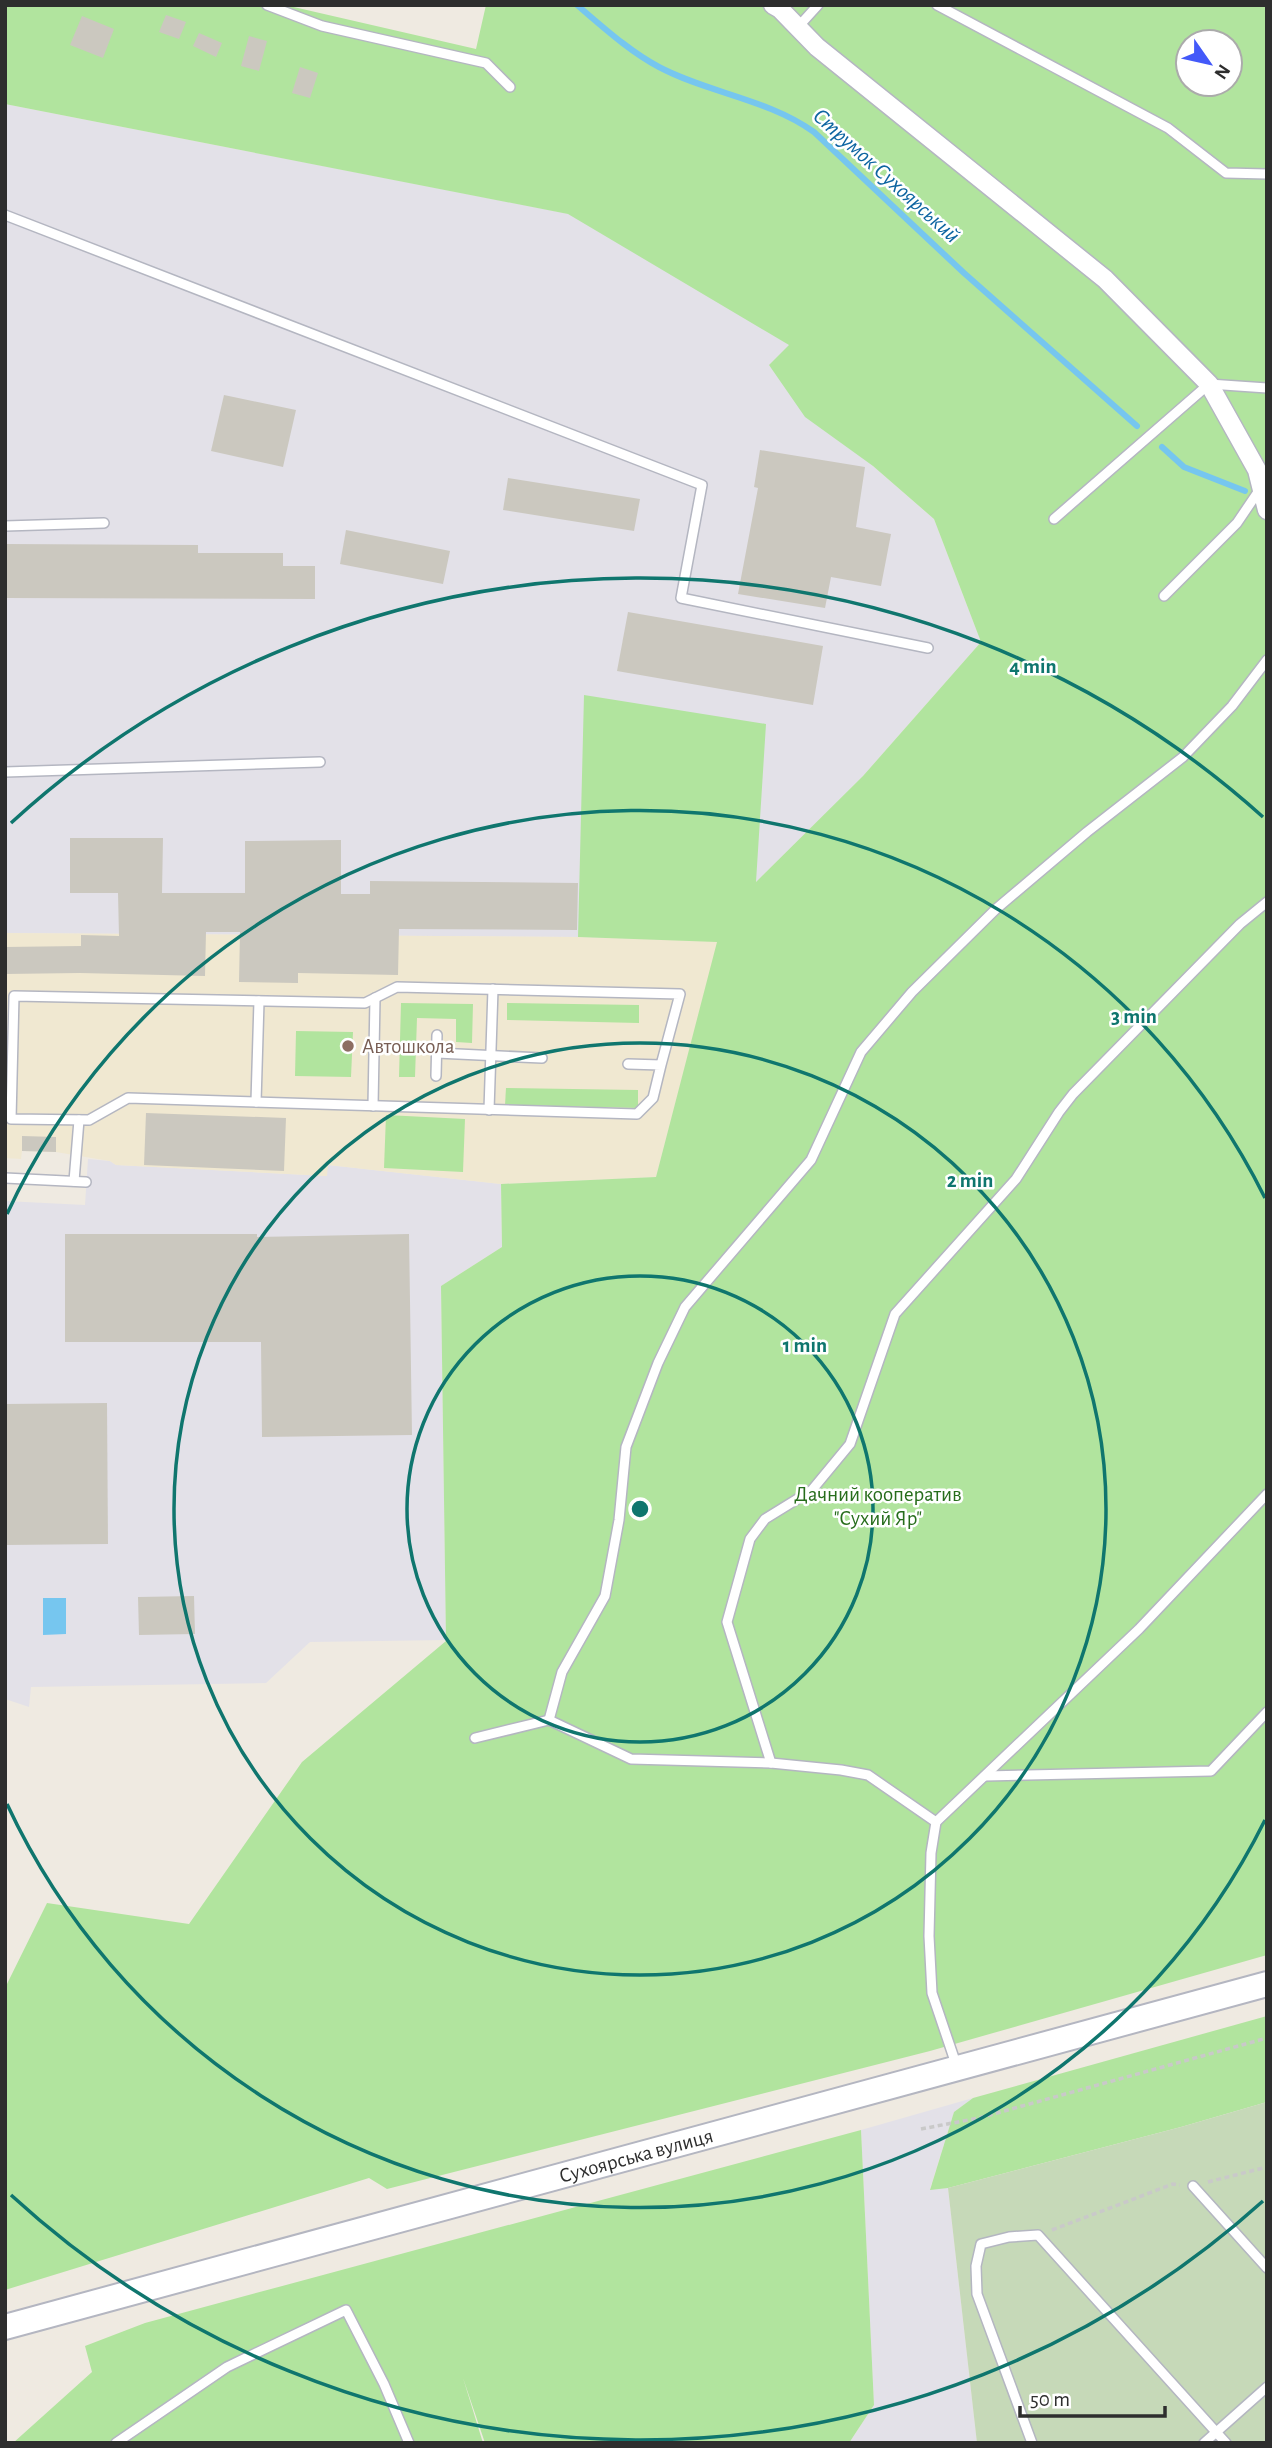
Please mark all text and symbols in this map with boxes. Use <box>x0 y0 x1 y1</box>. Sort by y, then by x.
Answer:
north arrow <box>1174 28 1244 98</box>
text: N <box>1210 61 1233 82</box>
water label: Струмок Сухоярський <box>808 104 964 248</box>
text: 4 min <box>1009 656 1057 677</box>
text: 3 min <box>1111 1006 1157 1027</box>
place label: Автошкола <box>362 1036 455 1057</box>
marker: Автошкола <box>340 1038 356 1054</box>
text: 2 min <box>947 1170 993 1191</box>
text: 1 min <box>783 1335 827 1356</box>
park label: Дачний кооператив "Сухий Яр" <box>794 1484 962 1529</box>
centre of rings <box>628 1497 652 1521</box>
street label: Сухоярська вулиця <box>557 2125 715 2186</box>
scale bar <box>1020 2374 1165 2418</box>
text: 50 m <box>1030 2389 1070 2410</box>

